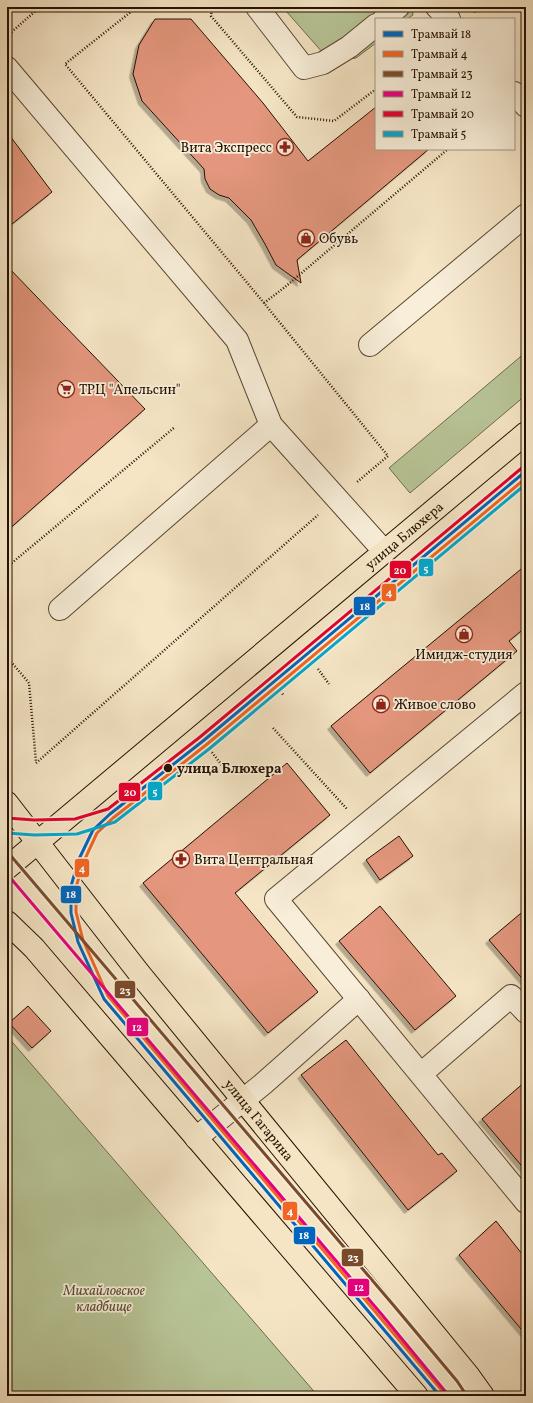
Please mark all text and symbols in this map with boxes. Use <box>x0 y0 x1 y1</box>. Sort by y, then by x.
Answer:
legend <box>375 18 515 150</box>
text: Трамвай 18 <box>411 27 471 43</box>
text: Трамвай 4 <box>411 47 468 63</box>
text: Трамвай 23 <box>411 67 473 83</box>
text: Трамвай 12 <box>411 87 471 103</box>
text: Трамвай 20 <box>411 107 474 123</box>
text: Трамвай 5 <box>411 127 466 143</box>
pharmacy icon: Вита Экспресс <box>275 137 295 157</box>
place label: Вита Экспресс <box>181 139 272 158</box>
shop icon: Обувь <box>296 228 316 248</box>
place label: Обувь <box>319 230 358 249</box>
supermarket icon: ТРЦ "Апельсин" <box>56 379 76 399</box>
place label: ТРЦ "Апельсин" <box>79 381 181 400</box>
street label: улица Блюхера <box>362 498 448 575</box>
line badge: 5 <box>418 558 434 577</box>
line badge: 20 <box>389 560 412 579</box>
text: 5 <box>423 562 429 577</box>
text: 20 <box>394 564 406 579</box>
line badge: 4 <box>381 583 397 602</box>
text: 4 <box>386 586 393 601</box>
line badge: 18 <box>353 596 376 616</box>
text: 18 <box>360 600 370 615</box>
shop icon: Имидж-студия <box>454 624 474 644</box>
place label: Имидж-студия <box>415 646 513 665</box>
shop icon: Живое слово <box>371 694 391 714</box>
place label: Живое слово <box>394 696 476 715</box>
place label: улица Блюхера <box>177 760 282 779</box>
marker: улица Блюхера <box>162 762 174 774</box>
line badge: 5 <box>147 781 163 801</box>
line badge: 20 <box>118 782 141 802</box>
text: 5 <box>152 785 158 800</box>
text: 20 <box>124 786 136 801</box>
pharmacy icon: Вита Центральная <box>171 849 191 869</box>
place label: Вита Центральная <box>194 851 313 870</box>
line badge: 4 <box>74 858 90 878</box>
text: 4 <box>79 862 86 877</box>
line badge: 18 <box>60 885 82 904</box>
text: 18 <box>66 888 76 903</box>
line badge: 23 <box>114 980 136 999</box>
text: 23 <box>119 984 131 999</box>
line badge: 12 <box>126 1017 149 1037</box>
text: 12 <box>132 1021 142 1036</box>
street label: улица Гагарина <box>219 1076 297 1166</box>
line badge: 4 <box>282 1201 298 1221</box>
text: 4 <box>287 1205 294 1220</box>
line badge: 18 <box>293 1226 316 1245</box>
text: 18 <box>299 1229 309 1244</box>
line badge: 23 <box>341 1248 364 1267</box>
text: 23 <box>347 1251 359 1266</box>
line badge: 12 <box>347 1278 370 1297</box>
text: 12 <box>354 1281 364 1296</box>
park label: Михайловское кладбище <box>62 1282 145 1317</box>

